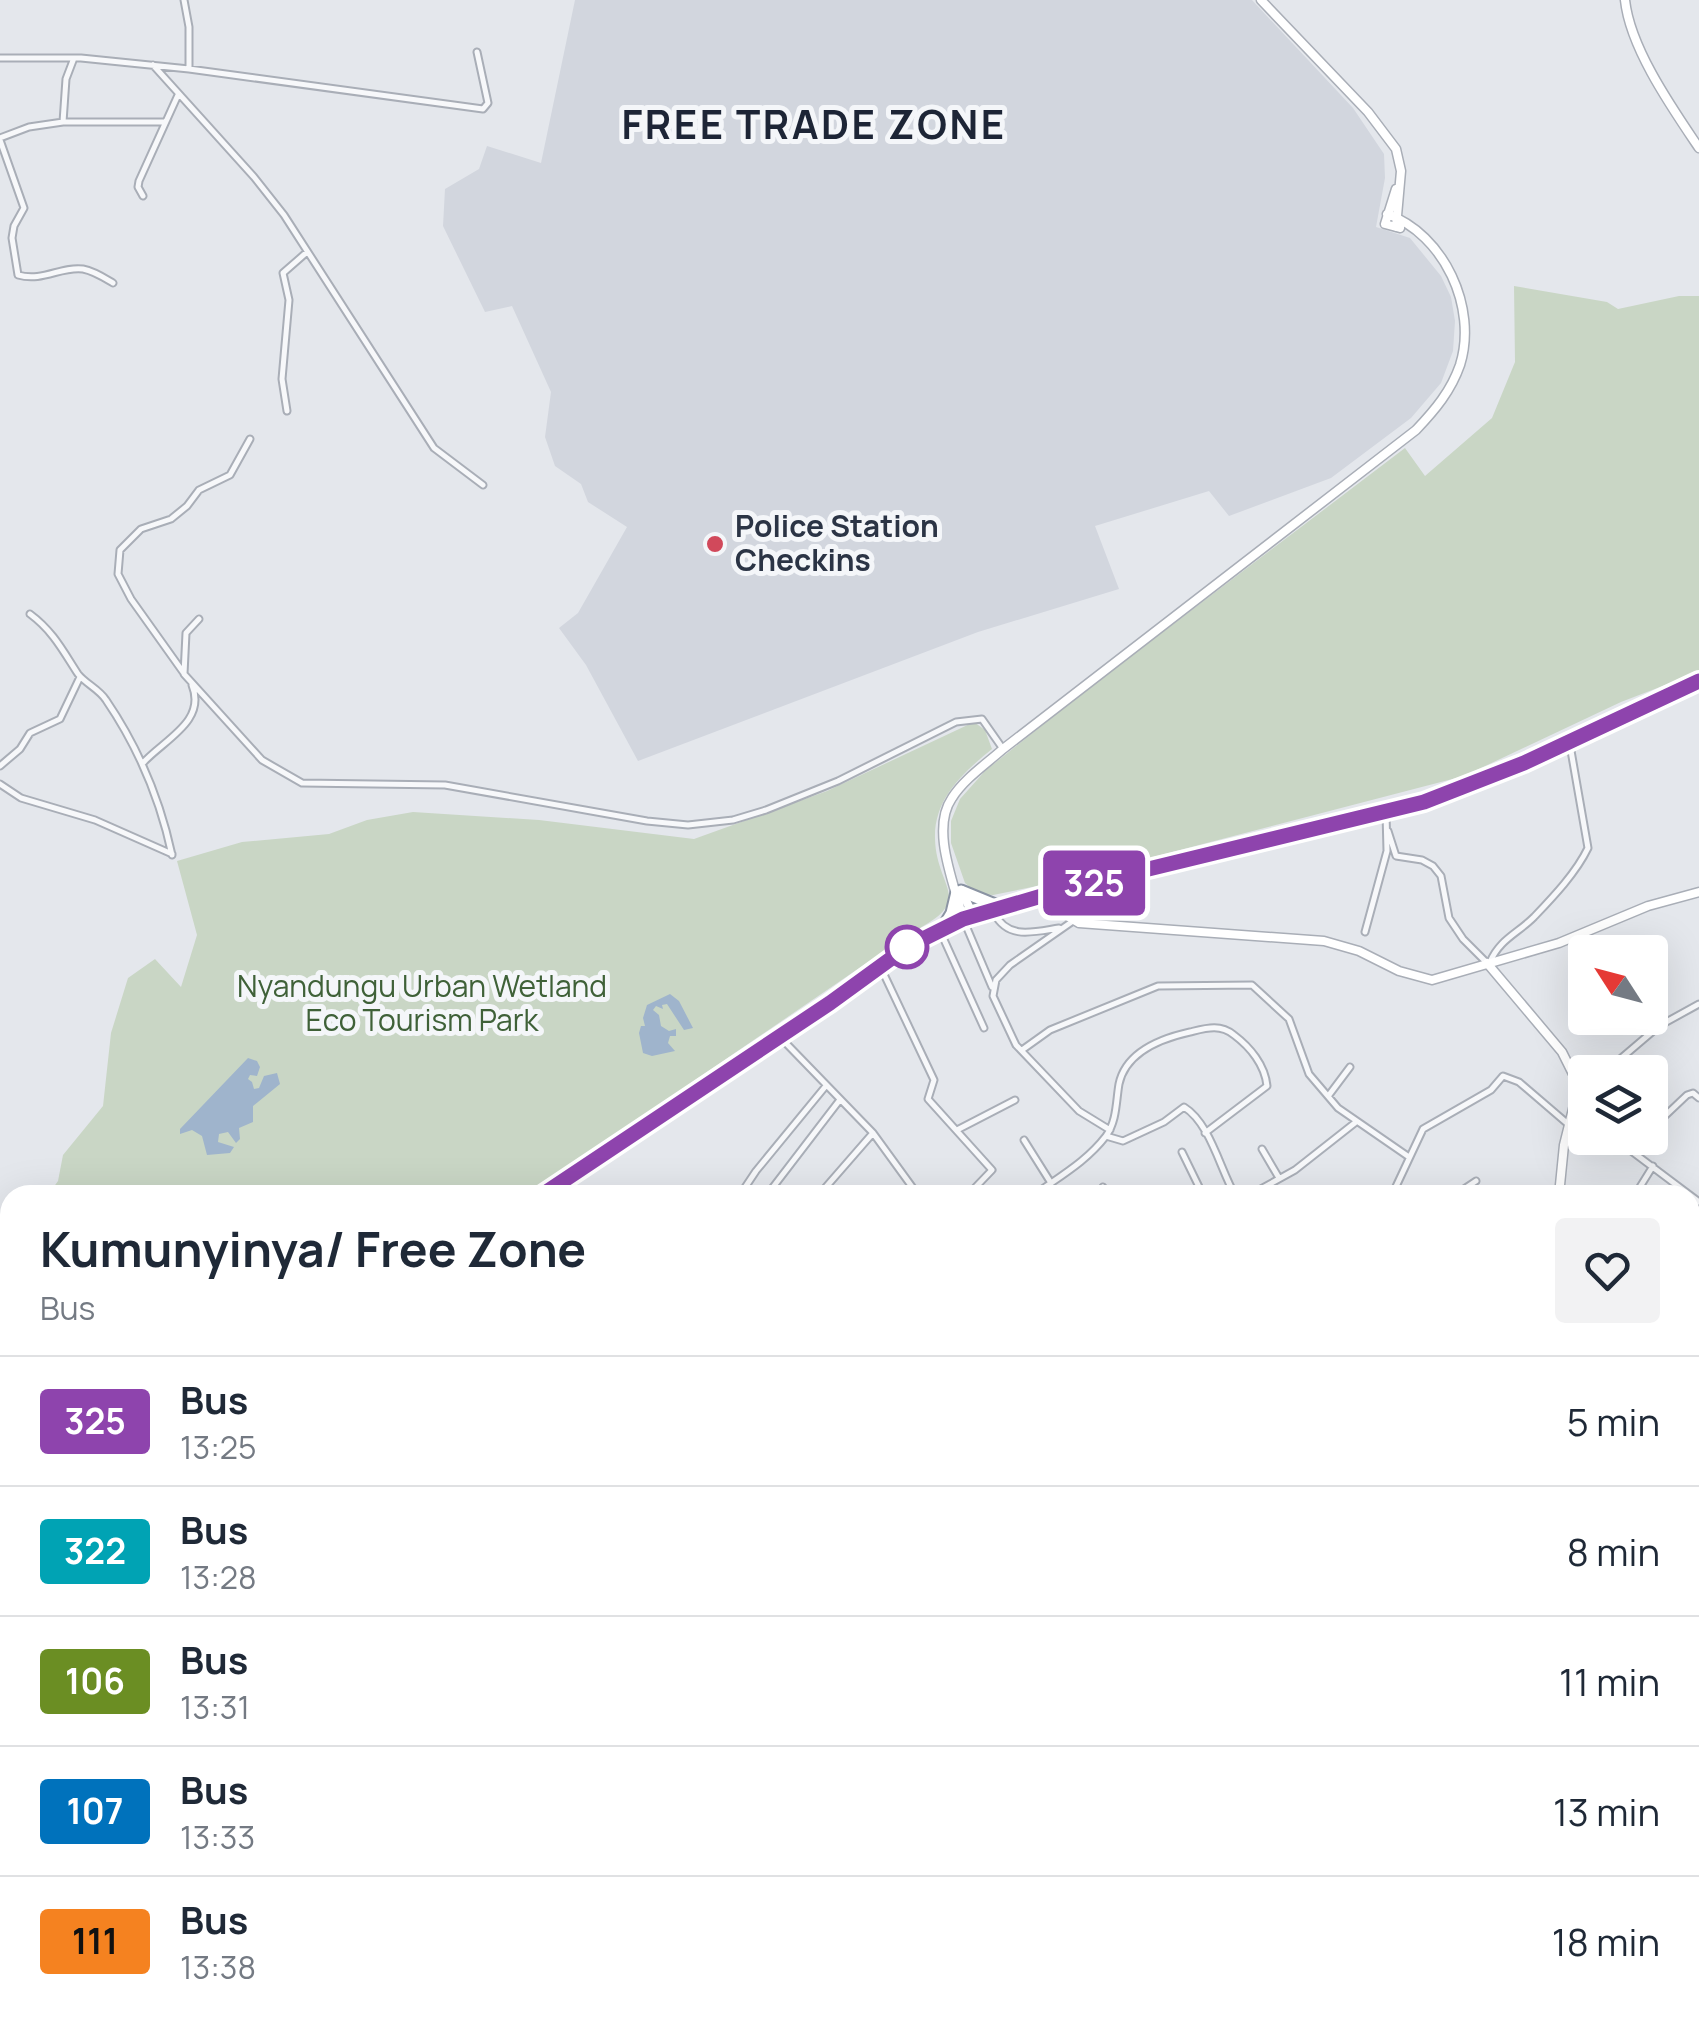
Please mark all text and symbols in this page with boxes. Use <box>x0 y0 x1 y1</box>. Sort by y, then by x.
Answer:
district label: FREE TRADE ZONE <box>621 96 1007 151</box>
place label: Police Station Checkins <box>735 505 939 580</box>
marker: Police Station Checkins <box>704 533 726 555</box>
line badge: 325 <box>1036 850 1152 916</box>
text: 325 <box>1063 859 1125 907</box>
unlabelled marker <box>886 926 928 968</box>
north arrow <box>1568 935 1668 1035</box>
map controls <box>1568 935 1668 1155</box>
park label: Nyandungu Urban Wetland Eco Tourism Park <box>237 965 607 1040</box>
button: layers <box>1568 1055 1668 1155</box>
text: Kumunyinya/ Free Zone <box>40 1216 586 1281</box>
button: heart <box>1555 1218 1660 1323</box>
text: Bus <box>40 1286 95 1330</box>
text: Bus <box>180 1373 248 1425</box>
text: 5 min <box>1567 1395 1660 1447</box>
text: 325 <box>64 1397 126 1445</box>
text: 13:25 <box>180 1425 256 1469</box>
text: Bus <box>180 1503 248 1555</box>
text: 8 min <box>1567 1525 1660 1577</box>
text: 322 <box>64 1527 126 1575</box>
text: 13:28 <box>180 1555 257 1599</box>
text: Bus <box>180 1633 248 1685</box>
text: 11 min <box>1559 1655 1660 1707</box>
text: 106 <box>65 1657 125 1705</box>
text: 13:31 <box>180 1685 250 1729</box>
text: Bus <box>180 1763 248 1815</box>
text: 13 min <box>1553 1785 1660 1837</box>
text: 107 <box>66 1787 124 1835</box>
text: 13:33 <box>180 1815 255 1859</box>
text: Bus <box>180 1893 248 1945</box>
text: 18 min <box>1552 1915 1660 1967</box>
text: 111 <box>72 1917 118 1965</box>
text: 13:38 <box>180 1945 256 1989</box>

